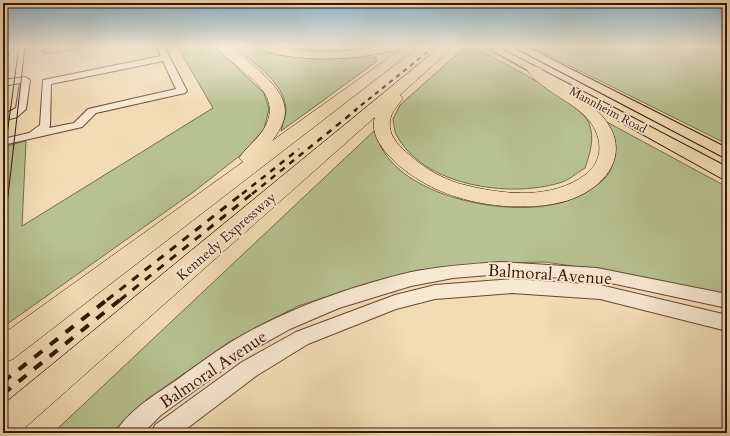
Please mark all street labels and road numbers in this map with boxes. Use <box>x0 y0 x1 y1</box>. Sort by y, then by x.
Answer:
street label: Mannheim Road <box>567 83 650 137</box>
street label: Kennedy Expressway <box>172 187 281 285</box>
street label: Balmoral Avenue <box>487 259 613 290</box>
street label: Balmoral Avenue <box>155 325 271 414</box>

